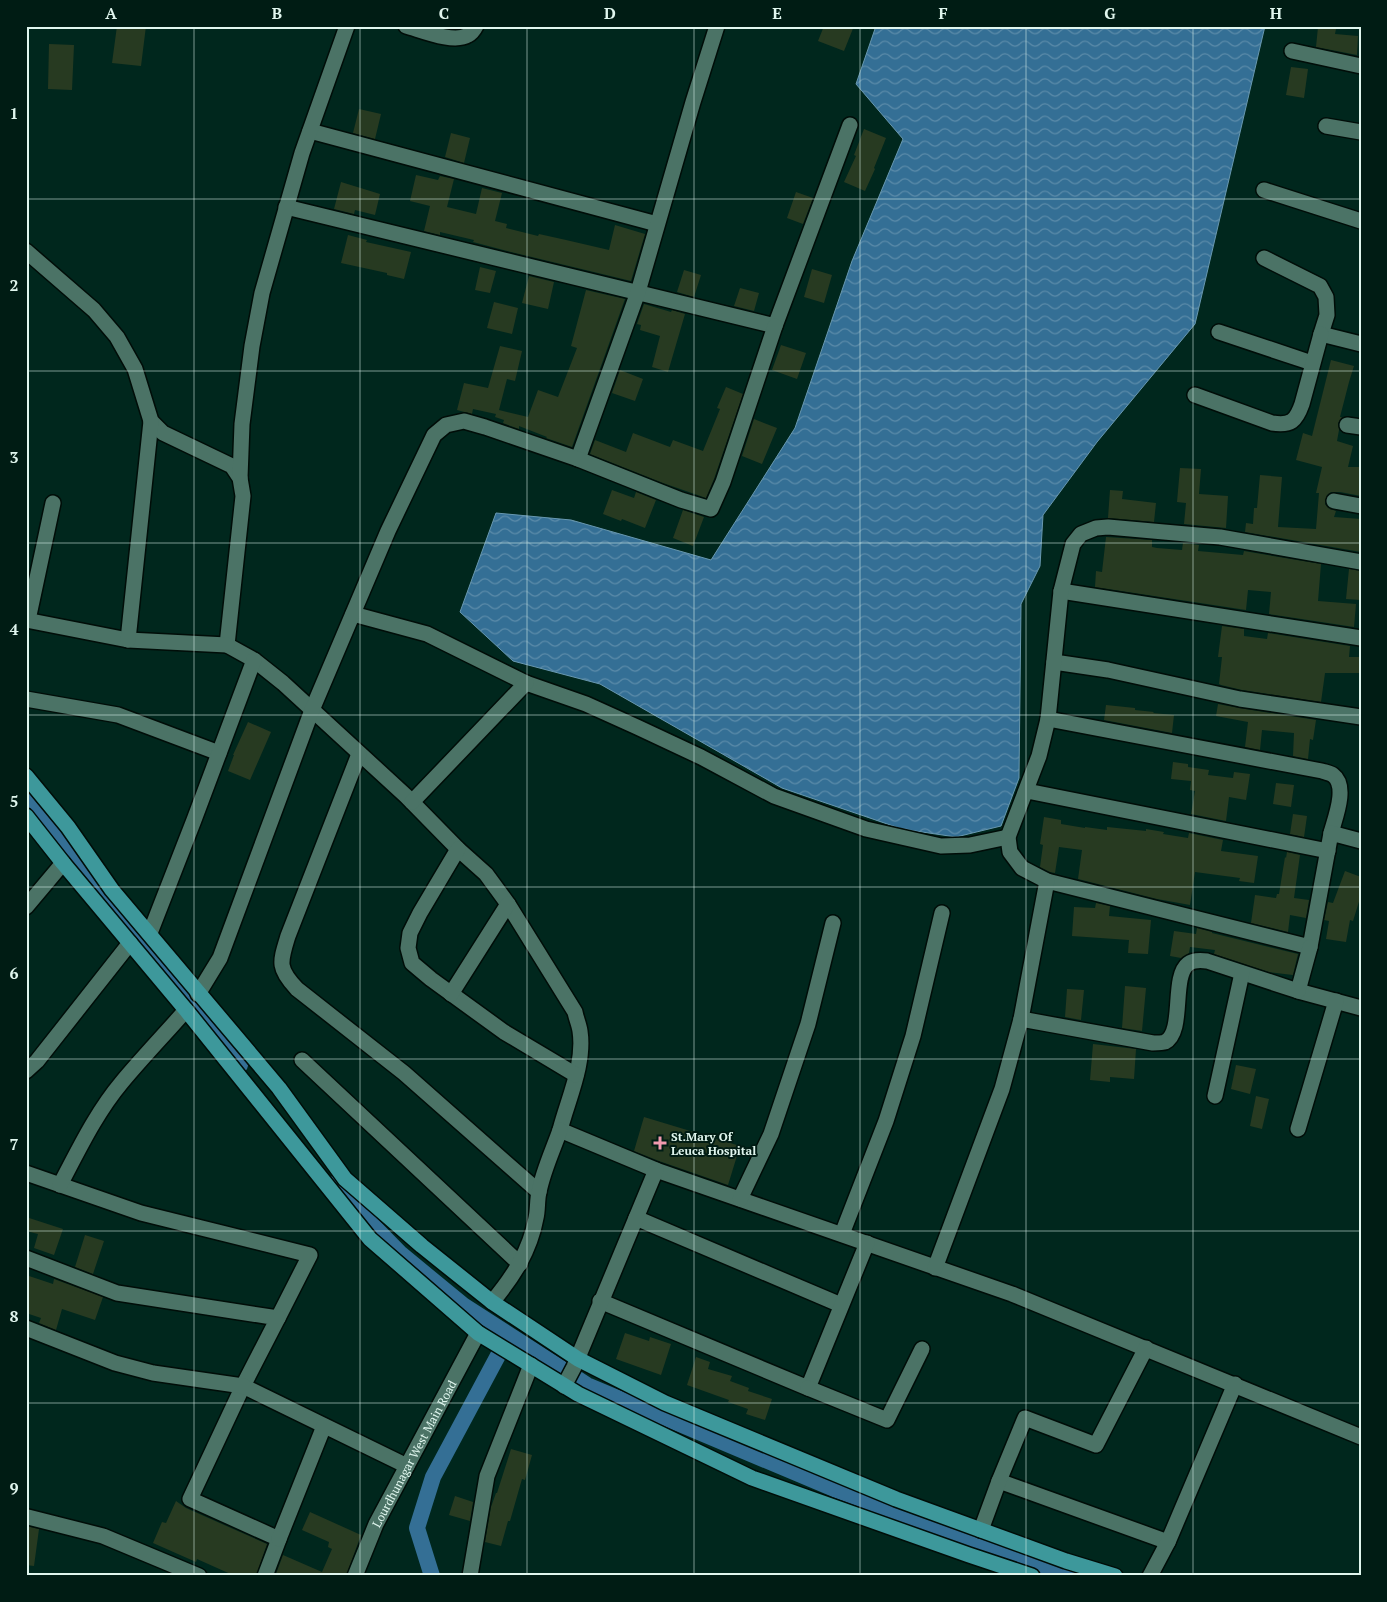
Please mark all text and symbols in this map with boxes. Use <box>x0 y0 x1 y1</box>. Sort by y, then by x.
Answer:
text: A <box>105 2 117 24</box>
text: B <box>272 2 282 24</box>
text: C <box>439 2 449 24</box>
text: D <box>604 2 616 24</box>
text: E <box>772 2 782 24</box>
text: F <box>938 2 948 24</box>
text: G <box>1104 2 1116 24</box>
text: H <box>1270 2 1282 24</box>
text: 1 <box>9 102 19 124</box>
text: 2 <box>9 274 19 296</box>
text: 3 <box>9 446 19 468</box>
text: 4 <box>9 618 19 640</box>
text: 5 <box>9 790 19 812</box>
text: 6 <box>9 962 19 984</box>
place label: St.Mary Of Leuca Hospital <box>671 1129 756 1158</box>
text: 7 <box>9 1133 19 1155</box>
marker: St.Mary Of Leuca Hospital <box>653 1136 667 1150</box>
text: 8 <box>9 1305 19 1327</box>
street label: Lourdhunagar West Main Road <box>368 1377 459 1530</box>
text: 9 <box>9 1477 19 1499</box>

